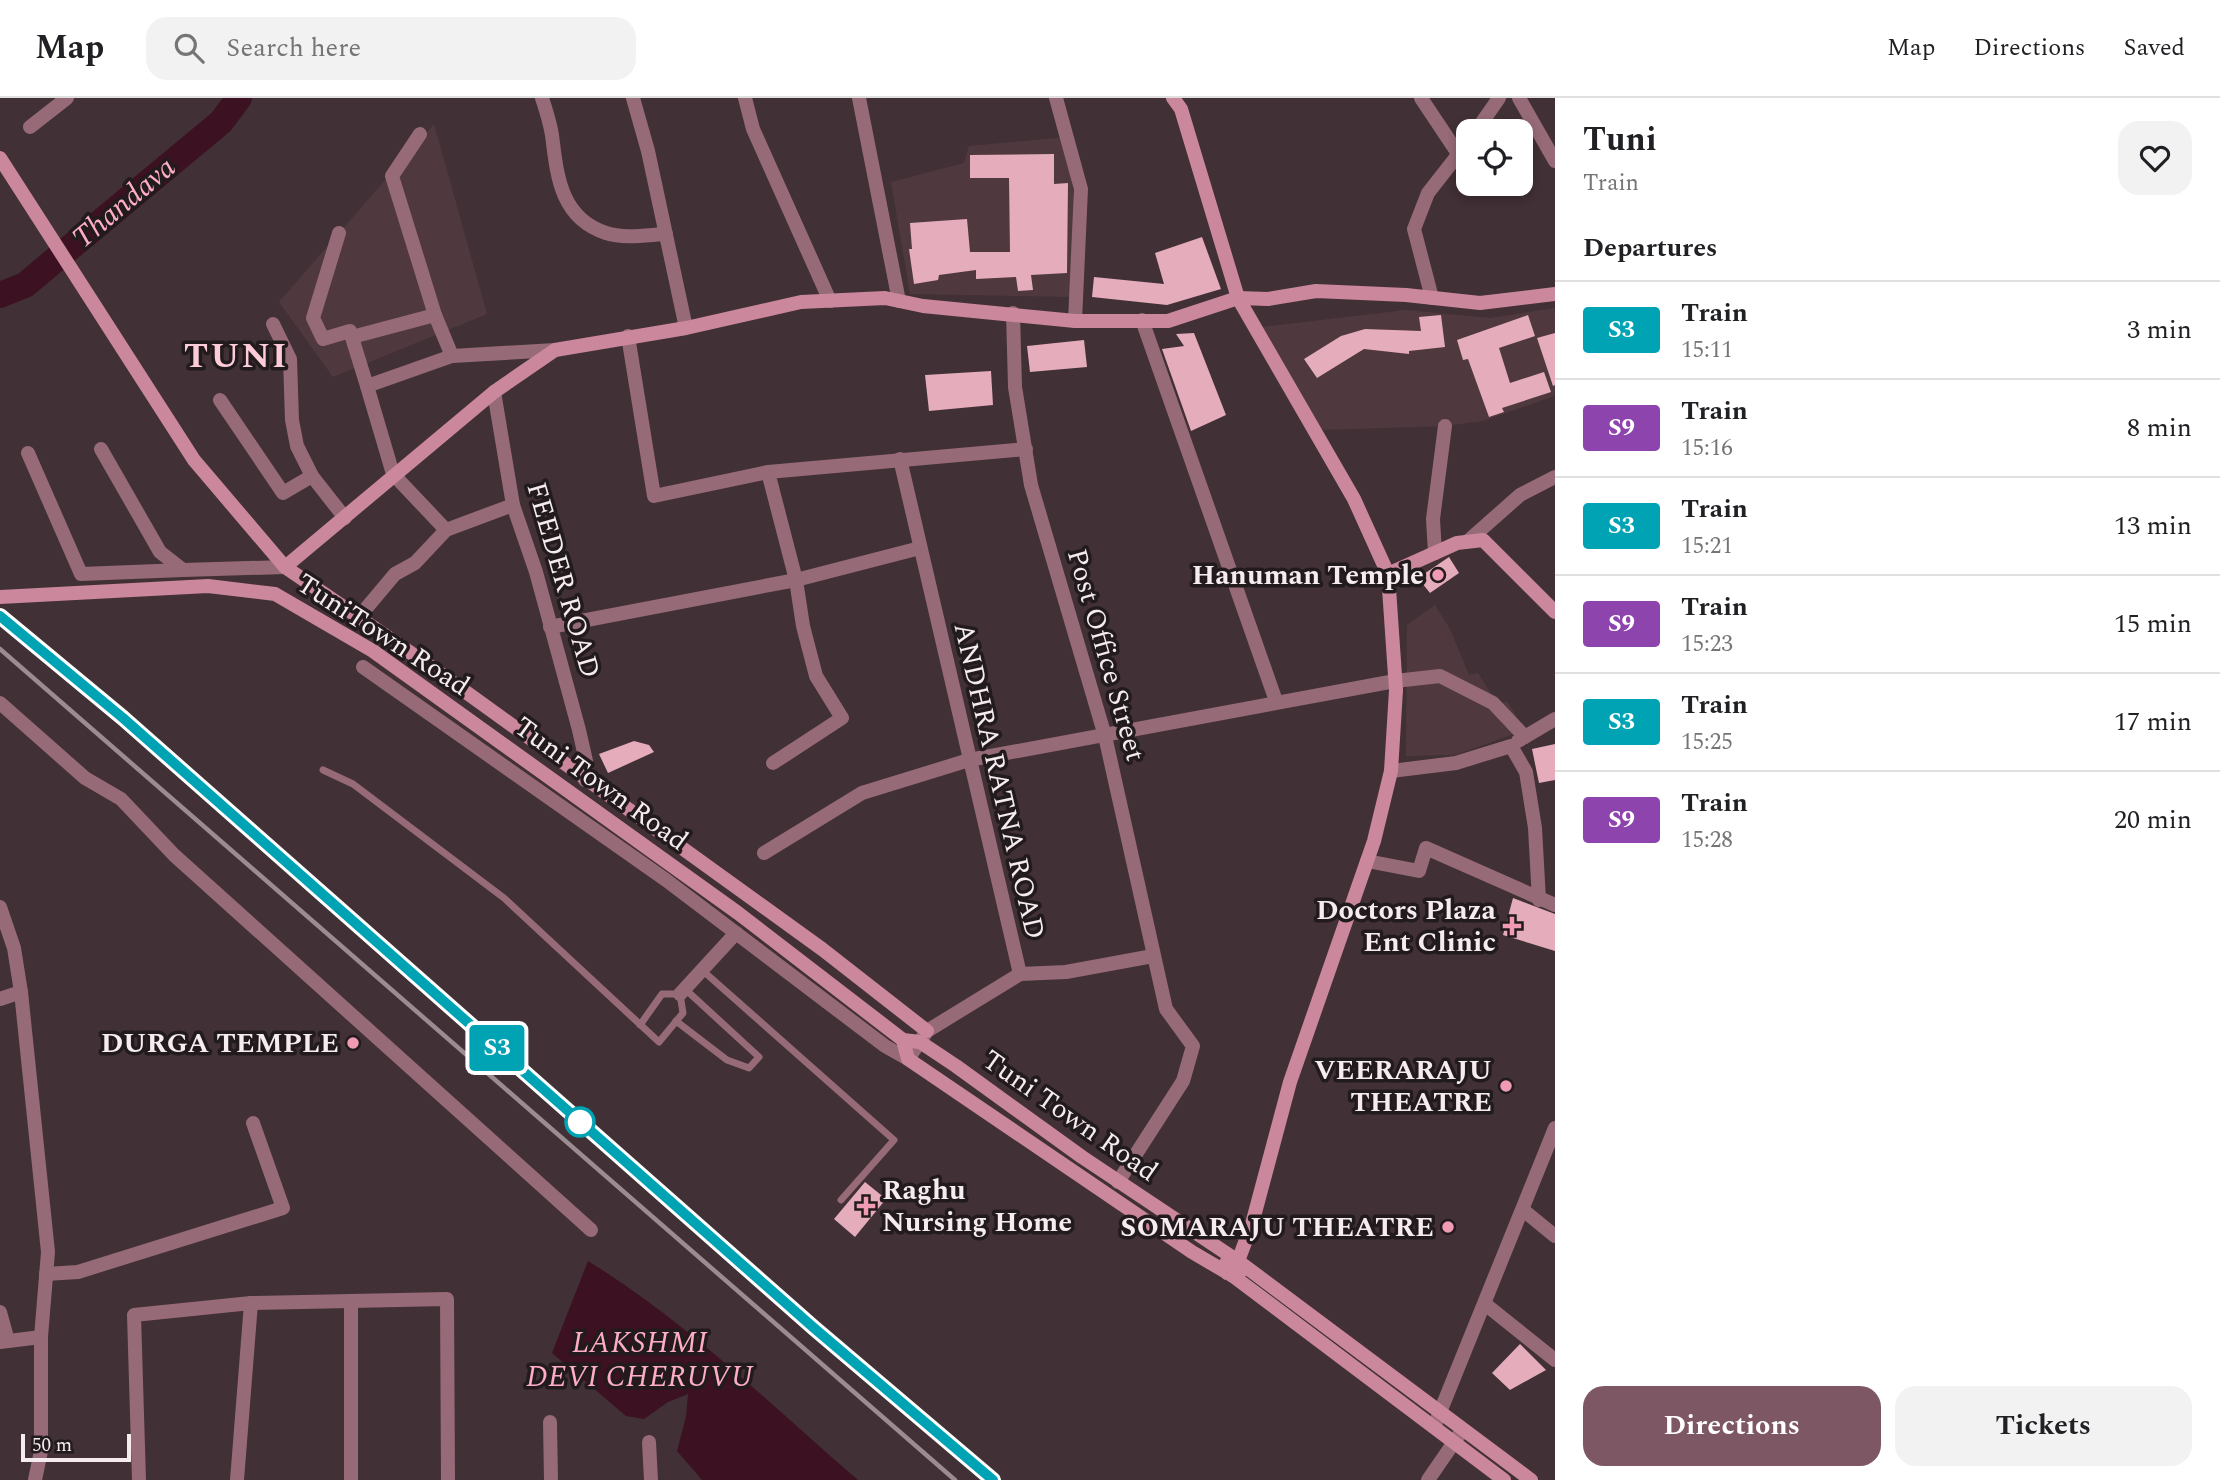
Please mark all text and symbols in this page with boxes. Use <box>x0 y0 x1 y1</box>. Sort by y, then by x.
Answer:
search box <box>146 17 636 80</box>
text: Map <box>35 23 104 73</box>
text: Search here <box>226 28 361 68</box>
icon: search <box>170 29 208 67</box>
text: Map <box>1887 30 1935 66</box>
text: Directions <box>1973 30 2085 66</box>
text: Saved <box>2123 30 2185 66</box>
text: Tuni <box>1583 115 1657 165</box>
map controls <box>1456 119 1533 196</box>
button: locate <box>1456 119 1533 196</box>
button: heart <box>2118 121 2192 195</box>
water label: Thandava <box>62 146 186 260</box>
text: Train <box>1583 166 1639 201</box>
text: Departures <box>1583 228 1717 268</box>
text: Train <box>1681 293 1748 333</box>
text: 3 min <box>2127 310 2192 350</box>
text: S3 <box>1608 312 1635 348</box>
district label: TUNI <box>184 330 288 383</box>
text: 15:11 <box>1681 333 1733 368</box>
text: Train <box>1681 391 1748 431</box>
text: 8 min <box>2127 408 2192 448</box>
text: S9 <box>1608 410 1635 446</box>
text: 15:16 <box>1681 431 1733 466</box>
street label: FEEDER ROAD <box>514 477 612 683</box>
text: Train <box>1681 489 1748 529</box>
text: 13 min <box>2114 506 2192 546</box>
text: S3 <box>1608 508 1635 544</box>
text: 15:21 <box>1681 529 1733 564</box>
street label: Post Office Street <box>1055 544 1157 766</box>
place label: Hanuman Temple <box>1192 554 1424 597</box>
street label: TuniTown Road <box>288 563 478 707</box>
marker: Hanuman Temple <box>1430 567 1446 583</box>
text: Train <box>1681 587 1748 627</box>
text: 15 min <box>2114 604 2192 644</box>
text: S9 <box>1608 606 1635 642</box>
street label: ANDHRA RATNA ROAD <box>942 618 1056 944</box>
text: 15:23 <box>1681 627 1733 662</box>
text: Train <box>1681 685 1748 725</box>
text: 17 min <box>2114 702 2192 742</box>
text: S3 <box>1608 704 1635 740</box>
street label: Tuni Town Road <box>505 706 697 862</box>
text: 15:25 <box>1681 725 1733 760</box>
text: Train <box>1681 783 1748 823</box>
text: 20 min <box>2114 800 2192 840</box>
text: S9 <box>1608 802 1635 838</box>
text: 15:28 <box>1681 823 1733 858</box>
place label: Doctors Plaza Ent Clinic <box>1316 889 1497 964</box>
marker: Doctors Plaza Ent Clinic <box>1502 916 1522 936</box>
place label: DURGA TEMPLE <box>101 1022 339 1065</box>
line badge: S3 <box>466 1025 528 1071</box>
text: S3 <box>483 1030 511 1066</box>
marker: DURGA TEMPLE <box>345 1035 361 1051</box>
street label: Tuni Town Road <box>973 1039 1167 1193</box>
place label: VEERARAJU THEATRE <box>1314 1049 1492 1124</box>
marker: VEERARAJU THEATRE <box>1498 1078 1514 1094</box>
unlabelled marker <box>565 1107 595 1137</box>
place label: Raghu Nursing Home <box>882 1169 1072 1244</box>
marker: Raghu Nursing Home <box>856 1196 876 1216</box>
place label: SOMARAJU THEATRE <box>1120 1206 1434 1249</box>
marker: SOMARAJU THEATRE <box>1440 1219 1456 1235</box>
water label: LAKSHMI DEVI CHERUVU <box>526 1320 755 1400</box>
button: Directions <box>1583 1386 1881 1466</box>
button: Tickets <box>1895 1386 2192 1466</box>
scale bar <box>21 1431 131 1463</box>
text: 50 m <box>32 1431 72 1460</box>

